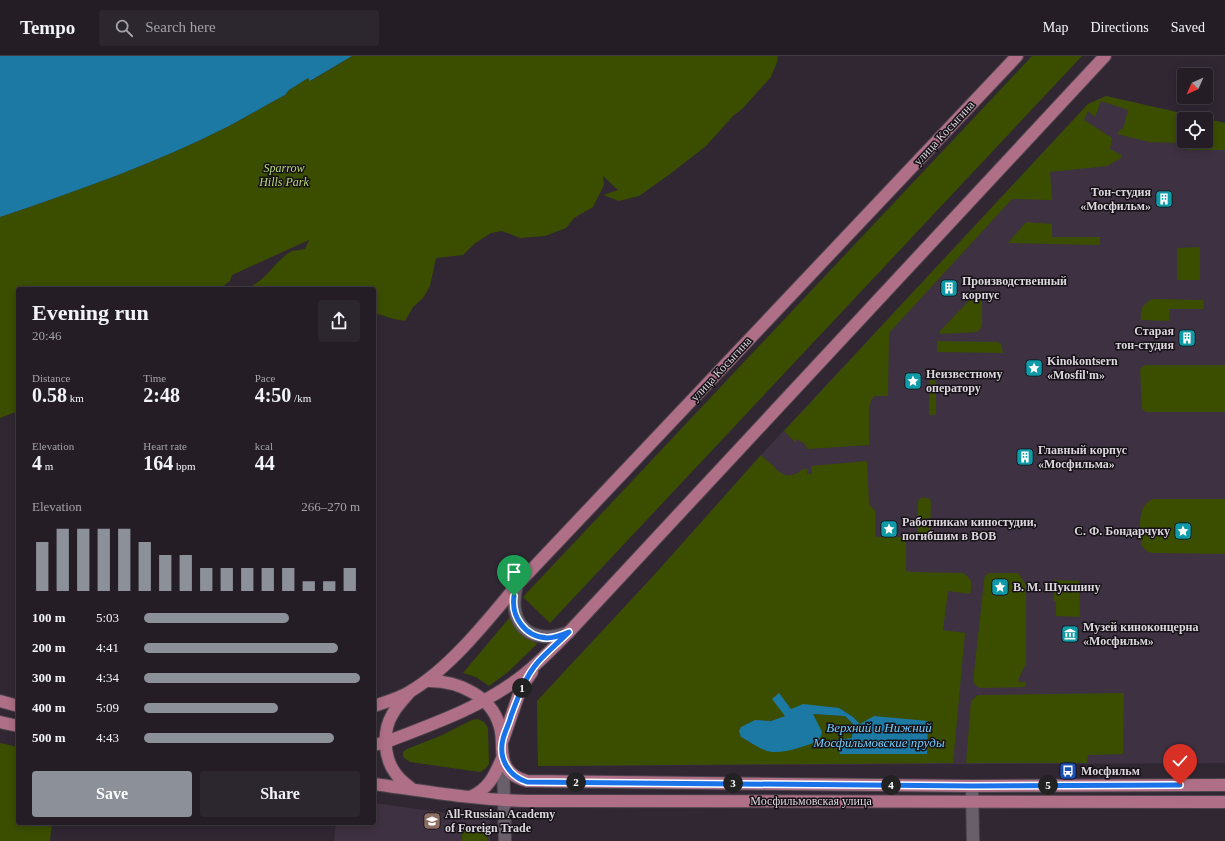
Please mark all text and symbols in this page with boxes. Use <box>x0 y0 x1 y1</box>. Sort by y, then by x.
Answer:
search box <box>99 10 379 46</box>
text: Tempo <box>20 17 75 38</box>
icon: search <box>113 17 135 39</box>
text: Search here <box>145 19 216 35</box>
text: Map <box>1043 20 1068 35</box>
text: Directions <box>1090 20 1149 35</box>
text: Saved <box>1171 20 1205 35</box>
north arrow <box>1177 68 1213 104</box>
map controls <box>1177 68 1213 148</box>
street label: улица Косыгина <box>911 97 978 168</box>
button: locate <box>1177 112 1213 148</box>
park label: Sparrow Hills Park <box>258 161 310 189</box>
place label: Тон-студия «Мосфильм» <box>1080 185 1151 213</box>
building icon: Тон-студия «Мосфильм» <box>1154 189 1174 209</box>
place label: Производственный корпус <box>962 274 1067 302</box>
building icon: Производственный корпус <box>939 278 959 298</box>
text: Evening run <box>32 300 149 325</box>
button: share <box>318 300 360 342</box>
place label: Старая тон-студия <box>1116 324 1175 352</box>
text: 20:46 <box>32 328 62 343</box>
building icon: Старая тон-студия <box>1177 328 1197 348</box>
street label: улица Косыгина <box>688 333 755 404</box>
place label: Kinokontsern «Mosfil'm» <box>1047 354 1118 382</box>
place icon: Kinokontsern «Mosfil'm» <box>1024 358 1044 378</box>
place label: Неизвестному оператору <box>926 367 1002 395</box>
place icon: Неизвестному оператору <box>903 371 923 391</box>
text: Distance <box>32 372 70 384</box>
text: Time <box>143 372 166 384</box>
text: Pace <box>255 372 275 384</box>
text: 0.58 <box>32 384 67 406</box>
text: 2:48 <box>143 384 180 406</box>
text: 4:50 <box>255 384 291 406</box>
text: km <box>67 392 84 404</box>
text: /km <box>291 392 311 404</box>
text: Elevation <box>32 440 74 452</box>
text: Heart rate <box>143 440 187 452</box>
text: kcal <box>255 440 273 452</box>
place label: Главный корпус «Мосфильма» <box>1038 443 1128 471</box>
building icon: Главный корпус «Мосфильма» <box>1015 447 1035 467</box>
text: 4 <box>32 452 42 474</box>
text: 164 <box>143 452 173 474</box>
text: 44 <box>255 452 275 474</box>
text: m <box>42 460 53 472</box>
text: bpm <box>173 460 196 472</box>
text: Elevation <box>32 499 82 514</box>
text: 266–270 m <box>301 499 360 514</box>
place label: Работникам киностудии, погибшим в ВОВ <box>902 515 1037 543</box>
place icon: Работникам киностудии, погибшим в ВОВ <box>879 519 899 539</box>
place icon: С. Ф. Бондарчуку <box>1173 521 1193 541</box>
place label: С. Ф. Бондарчуку <box>1074 524 1170 538</box>
pin <box>497 555 531 596</box>
icon: arrive <box>503 561 525 583</box>
place icon: В. М. Шукшину <box>990 577 1010 597</box>
place label: В. М. Шукшину <box>1013 580 1100 594</box>
text: 100 m <box>32 610 66 625</box>
text: 5:03 <box>96 610 119 625</box>
place label: Музей киноконцерна «Мосфильм» <box>1083 620 1198 648</box>
museum icon: Музей киноконцерна «Мосфильм» <box>1060 624 1080 644</box>
text: 200 m <box>32 640 66 655</box>
text: 4:41 <box>96 640 119 655</box>
text: 300 m <box>32 670 66 685</box>
text: 4:34 <box>96 670 119 685</box>
pin: 1 <box>512 678 532 698</box>
text: 1 <box>519 682 525 694</box>
text: 400 m <box>32 700 66 715</box>
text: 5:09 <box>96 700 119 715</box>
water label: Верхний и Нижний Мосфильмовские пруды <box>812 720 945 750</box>
text: 500 m <box>32 730 66 745</box>
text: 4:43 <box>96 730 119 745</box>
pin <box>1163 744 1197 785</box>
icon: check <box>1169 750 1191 772</box>
bus stop icon: Мосфильм <box>1058 761 1078 781</box>
place label: Мосфильм <box>1081 764 1140 778</box>
button: Save <box>32 771 192 817</box>
button: Share <box>200 771 360 817</box>
pin: 2 <box>566 772 586 792</box>
pin: 3 <box>723 773 743 793</box>
pin: 4 <box>881 775 901 795</box>
pin: 5 <box>1038 775 1058 795</box>
text: 2 <box>573 776 579 788</box>
text: 3 <box>730 777 736 789</box>
text: 4 <box>888 779 894 791</box>
text: 5 <box>1045 779 1051 791</box>
street label: Мосфильмовская улица <box>750 794 872 808</box>
place label: All-Russian Academy of Foreign Trade <box>445 807 555 835</box>
school or university icon: All-Russian Academy of Foreign Trade <box>422 811 442 831</box>

